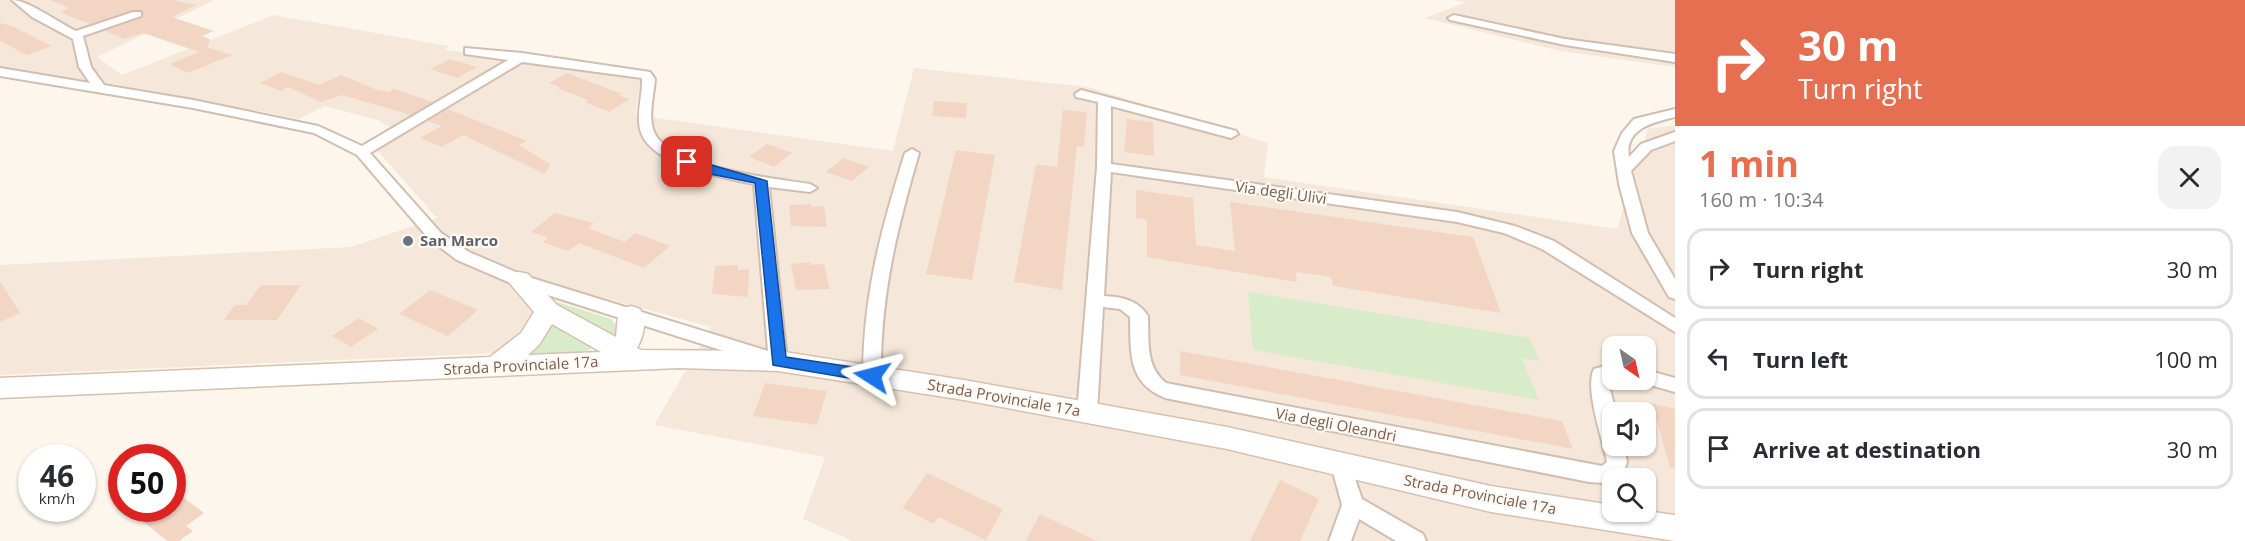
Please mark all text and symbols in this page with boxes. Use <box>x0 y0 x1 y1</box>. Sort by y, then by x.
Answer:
text: 30 m <box>1798 16 1898 73</box>
icon: right <box>1699 24 1777 102</box>
text: Turn right <box>1798 70 1923 107</box>
pin <box>661 136 712 187</box>
text: 1 min <box>1699 139 1799 188</box>
icon: arrive <box>670 145 703 178</box>
button: close <box>2158 146 2221 209</box>
street label: Via degli Ulivi <box>1234 176 1328 208</box>
text: 160 m · 10:34 <box>1699 186 1824 213</box>
place label: San Marco <box>420 230 498 250</box>
marker: San Marco <box>401 234 415 248</box>
icon: right <box>1702 252 1735 285</box>
text: Turn right <box>1753 254 1864 284</box>
text: 30 m <box>2167 254 2218 284</box>
north arrow <box>1602 336 1656 390</box>
map controls <box>1602 336 1656 522</box>
icon: left <box>1702 342 1735 375</box>
position arrow <box>840 344 904 408</box>
text: Turn left <box>1753 344 1848 374</box>
text: 100 m <box>2154 344 2218 374</box>
street label: Strada Provinciale 17a <box>443 351 599 379</box>
street label: Strada Provinciale 17a <box>926 374 1082 420</box>
street label: Via degli Oleandri <box>1274 402 1398 446</box>
button: sound <box>1602 402 1656 456</box>
icon: arrive <box>1702 432 1735 465</box>
text: Arrive at destination <box>1753 434 1981 464</box>
text: 30 m <box>2167 434 2218 464</box>
speed limit sign: 50 <box>108 444 186 522</box>
text: 46 <box>40 455 74 496</box>
button: search <box>1602 468 1656 522</box>
street label: Strada Provinciale 17a <box>1402 469 1558 519</box>
text: km/h <box>39 488 75 508</box>

